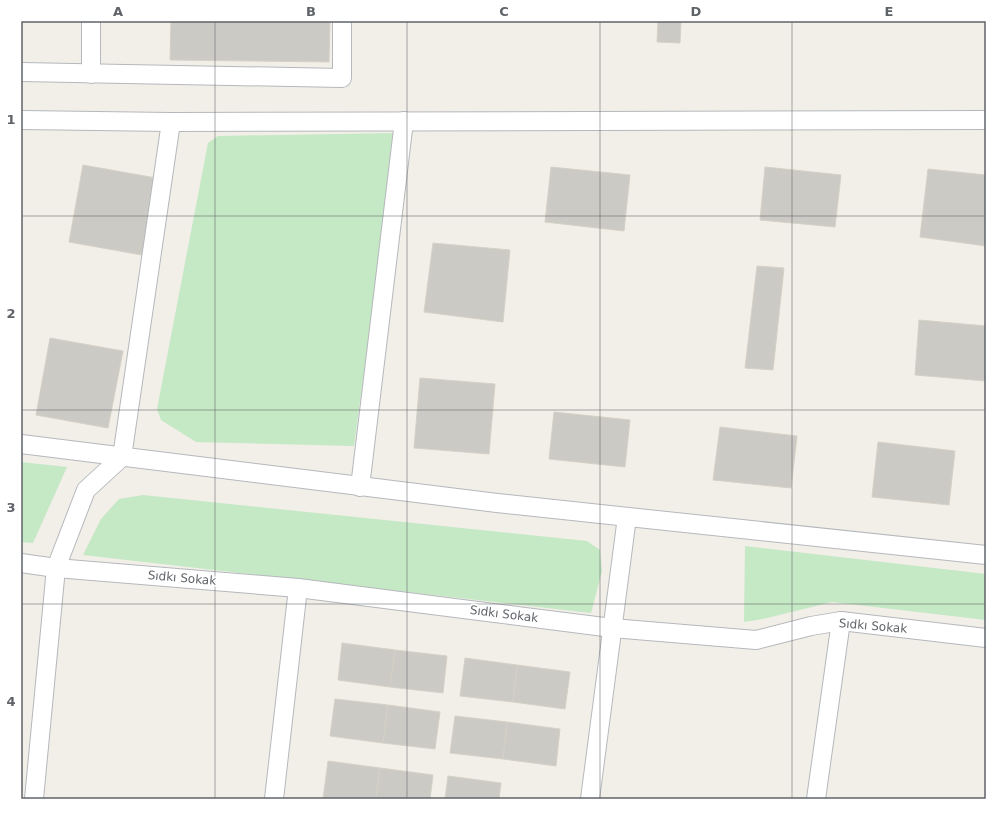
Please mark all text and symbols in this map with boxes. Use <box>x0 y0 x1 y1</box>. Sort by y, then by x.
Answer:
text: A <box>113 4 123 19</box>
text: B <box>306 4 316 19</box>
text: C <box>499 4 509 19</box>
text: D <box>691 4 702 19</box>
text: E <box>885 4 893 19</box>
text: 1 <box>6 112 16 127</box>
text: 2 <box>6 306 16 321</box>
text: 3 <box>6 500 16 515</box>
street label: Sıdkı Sokak <box>147 568 217 588</box>
street label: Sıdkı Sokak <box>469 603 539 625</box>
street label: Sıdkı Sokak <box>838 616 908 636</box>
text: 4 <box>6 694 16 709</box>

